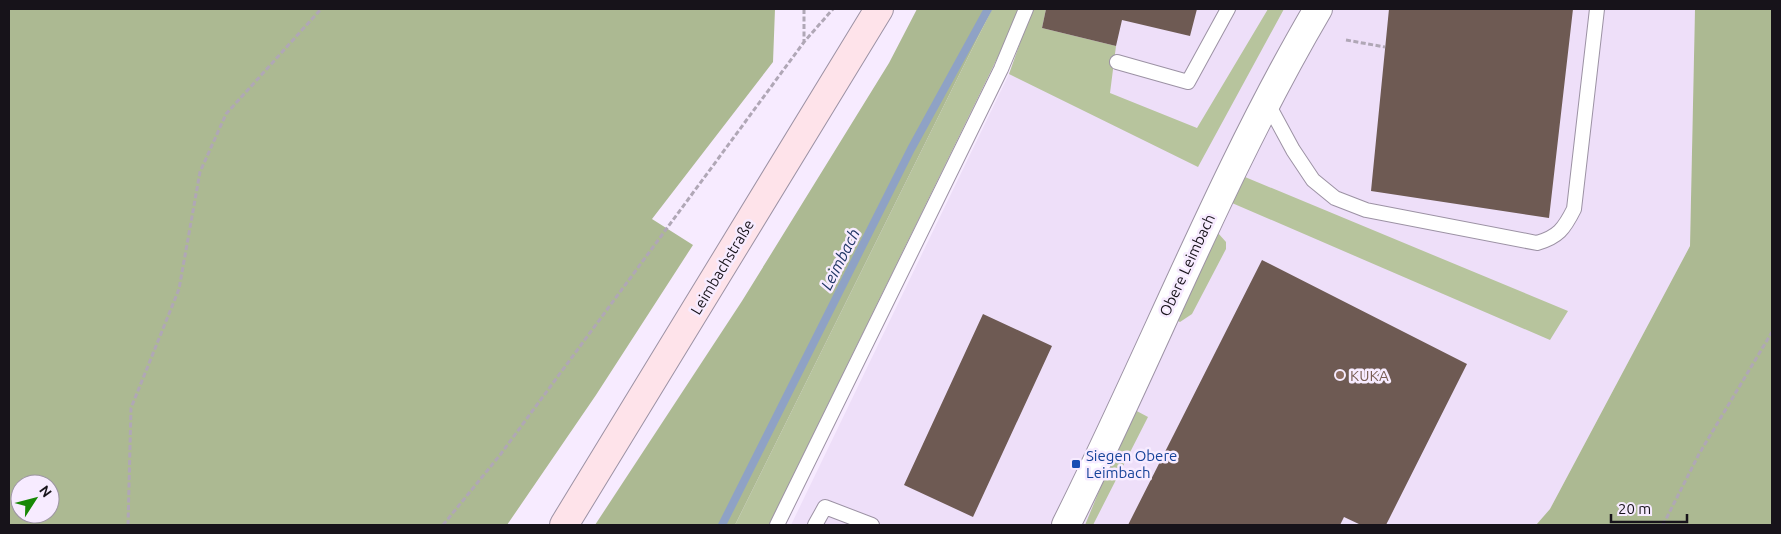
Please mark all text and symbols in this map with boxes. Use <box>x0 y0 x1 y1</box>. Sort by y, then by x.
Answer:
street label: Obere Leimbach <box>1156 211 1218 319</box>
street label: Leimbachstraße <box>687 216 757 318</box>
water label: Leimbach <box>817 225 863 293</box>
place label: KUKA <box>1350 367 1389 384</box>
marker: KUKA <box>1334 369 1346 381</box>
place label: Siegen Obere Leimbach <box>1086 447 1177 481</box>
marker: Siegen Obere Leimbach <box>1070 458 1082 470</box>
north arrow <box>10 474 60 524</box>
text: N <box>36 482 55 500</box>
scale bar <box>1611 492 1687 524</box>
text: 20 m <box>1618 500 1651 517</box>

